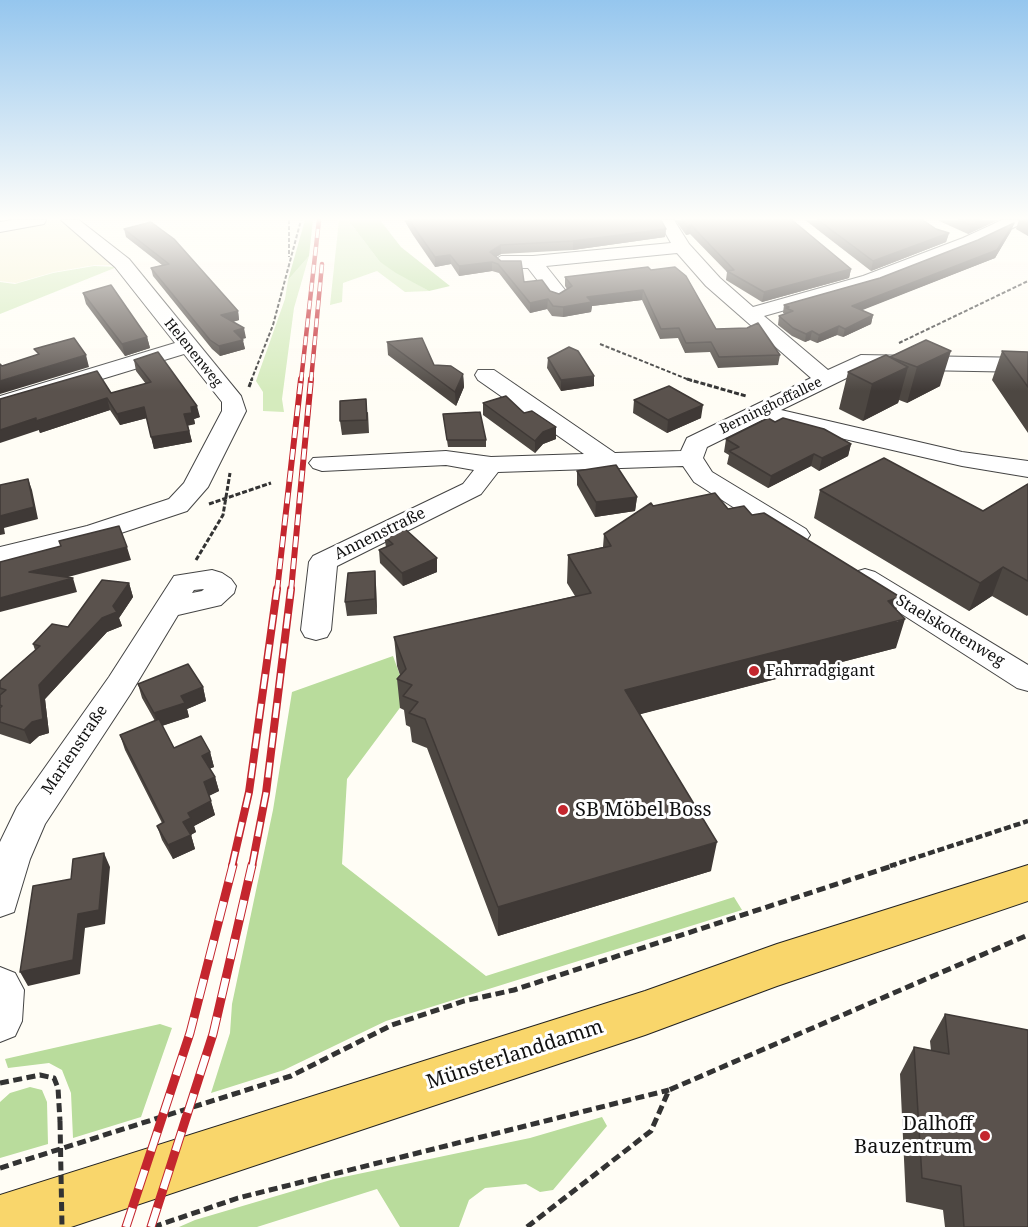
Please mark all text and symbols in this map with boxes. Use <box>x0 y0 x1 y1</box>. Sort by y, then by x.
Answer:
street label: Helenenweg <box>160 315 226 391</box>
street label: Berninghoffallee <box>717 374 825 438</box>
street label: Annenstraße <box>331 504 429 564</box>
street label: Staelskottenweg <box>892 591 1008 671</box>
place label: Fahrradgigant <box>766 661 875 681</box>
marker: Fahrradgigant <box>747 664 761 678</box>
street label: Marienstraße <box>38 702 112 798</box>
place label: SB Möbel Boss <box>575 798 711 822</box>
marker: SB Möbel Boss <box>556 803 570 817</box>
street label: Münsterlanddamm <box>424 1015 606 1095</box>
place label: Dalhoff Bauzentrum <box>854 1112 973 1159</box>
marker: Dalhoff Bauzentrum <box>978 1129 992 1143</box>

